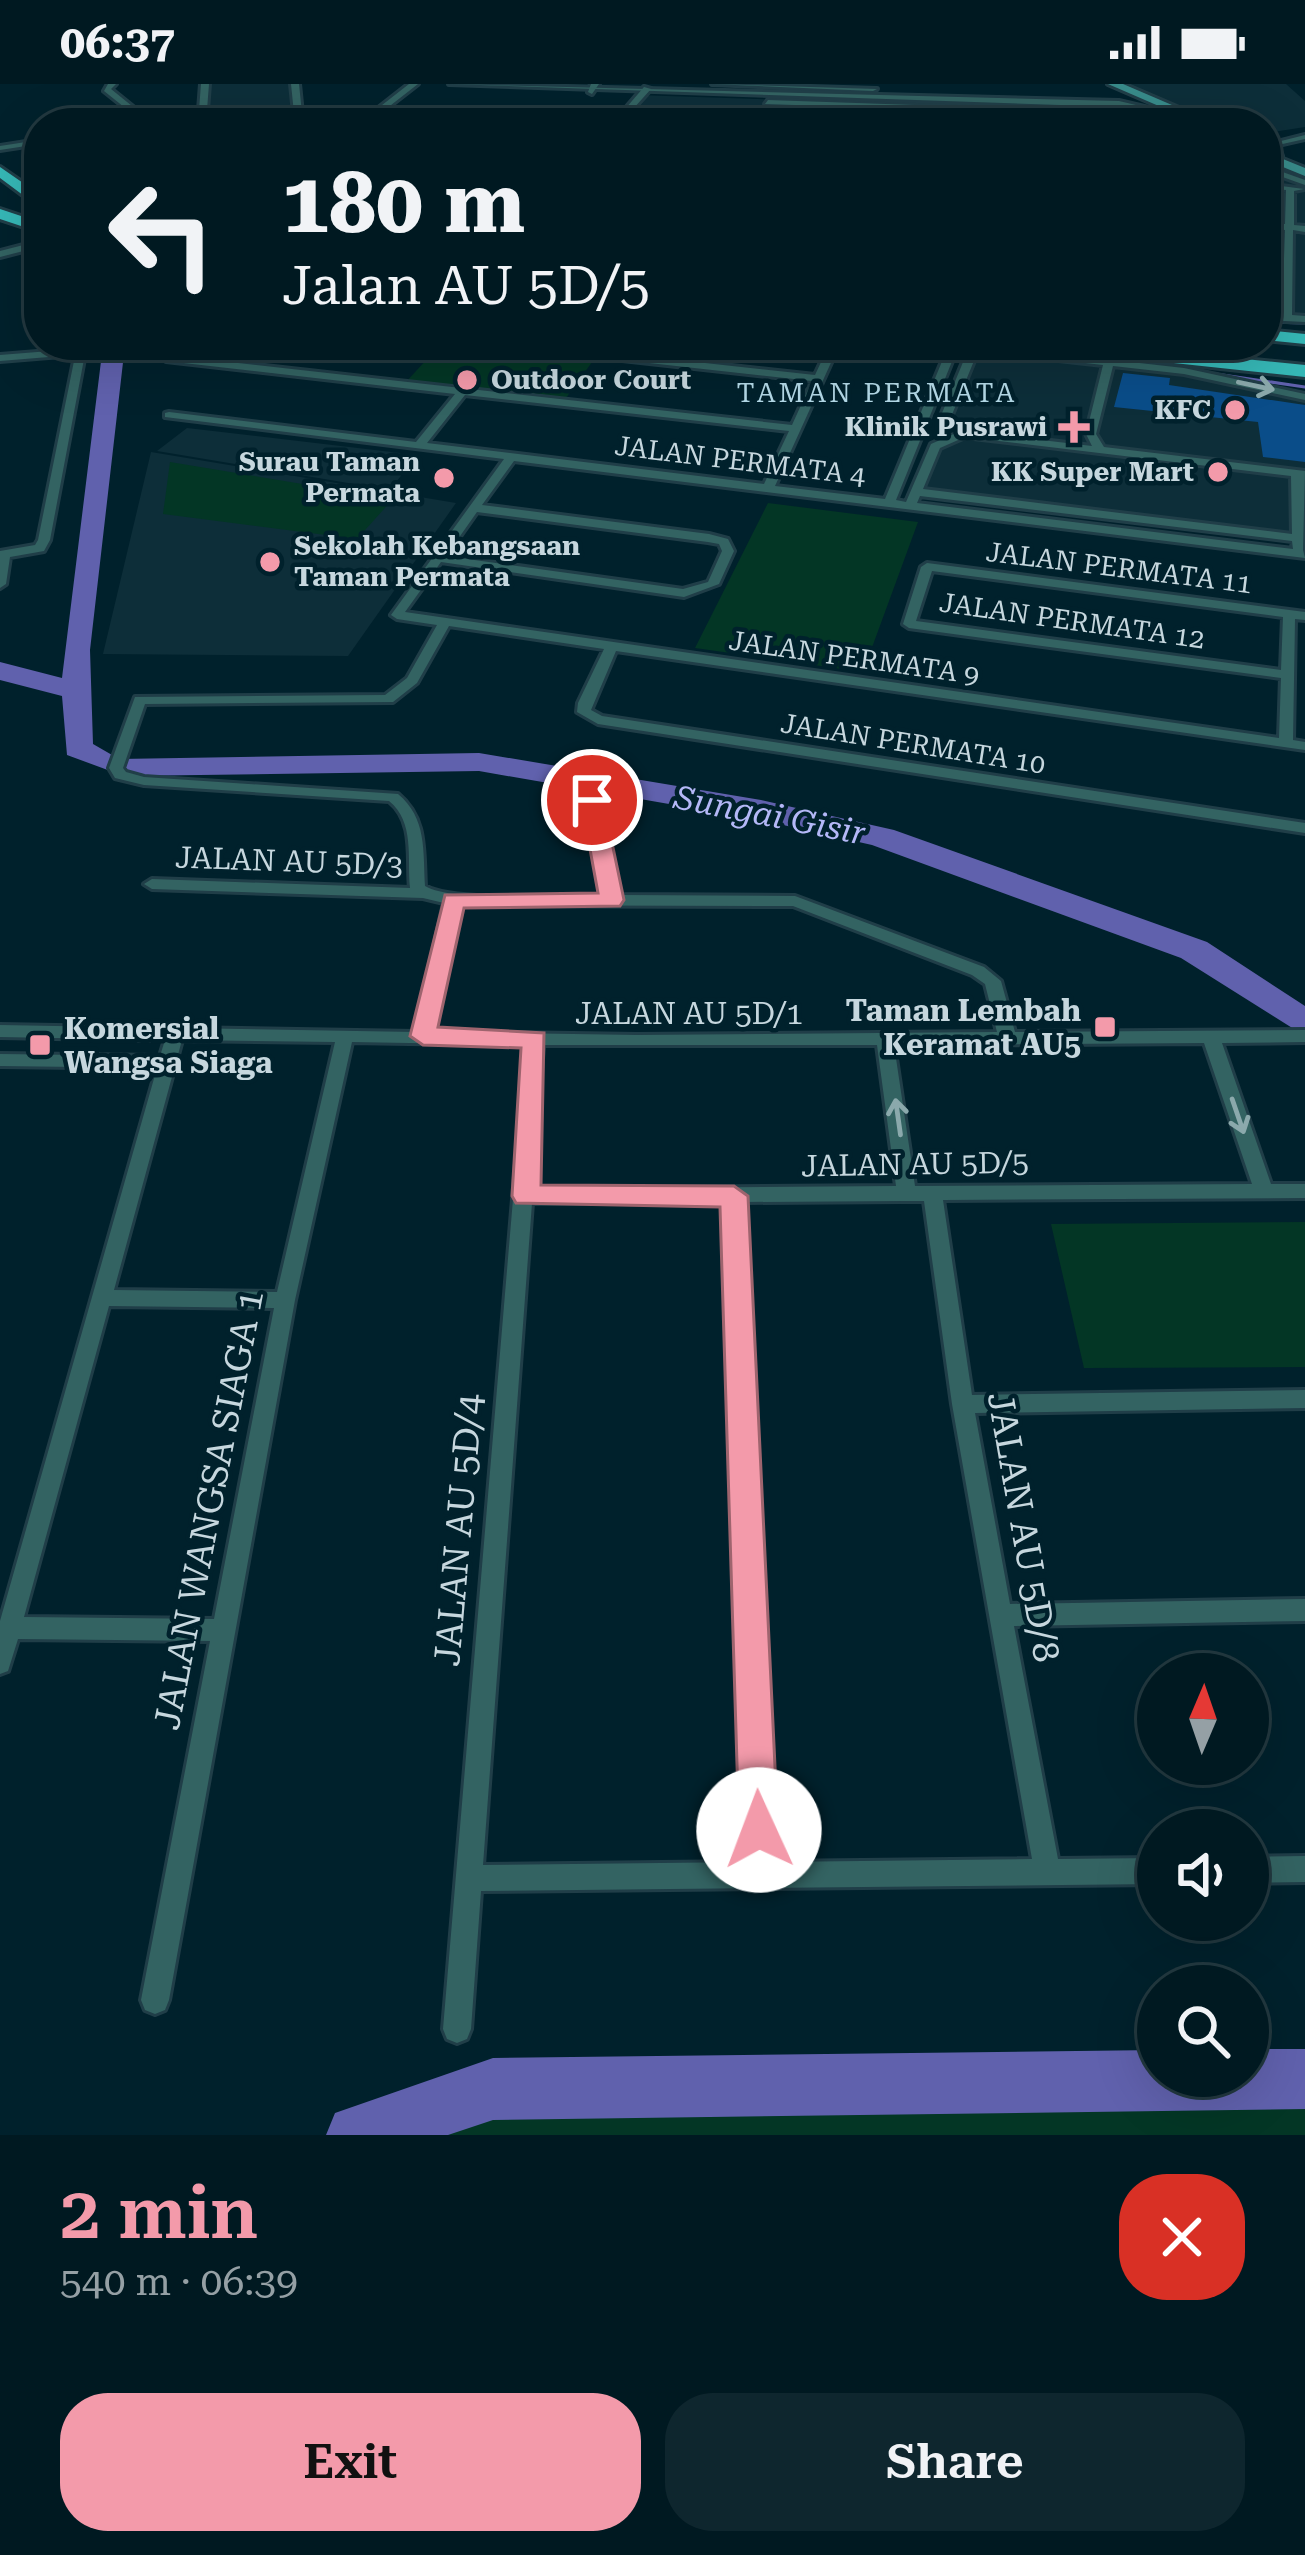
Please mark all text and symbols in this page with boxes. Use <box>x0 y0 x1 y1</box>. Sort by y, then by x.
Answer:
text: 06:37 <box>60 16 175 69</box>
text: 180 m <box>282 154 525 252</box>
icon: left <box>84 156 240 312</box>
text: Jalan AU 5D/5 <box>282 254 650 317</box>
place label: Outdoor Court <box>491 364 691 396</box>
marker: Outdoor Court <box>454 367 480 393</box>
one-way arrow <box>1237 376 1275 399</box>
district label: TAMAN PERMATA <box>737 377 1017 409</box>
place label: KFC <box>1155 394 1211 426</box>
marker: KFC <box>1222 397 1248 423</box>
place label: Klinik Pusrawi <box>845 411 1047 443</box>
marker: Klinik Pusrawi <box>1058 411 1090 443</box>
street label: JALAN PERMATA 4 <box>613 430 867 492</box>
place label: Surau Taman Permata <box>239 446 420 509</box>
place label: KK Super Mart <box>991 456 1194 488</box>
marker: KK Super Mart <box>1205 459 1231 485</box>
marker: Surau Taman Permata <box>431 465 457 491</box>
place label: Sekolah Kebangsaan Taman Permata <box>294 530 580 593</box>
street label: JALAN PERMATA 11 <box>984 536 1254 600</box>
marker: Sekolah Kebangsaan Taman Permata <box>257 549 283 575</box>
street label: JALAN PERMATA 12 <box>937 587 1207 655</box>
street label: JALAN PERMATA 9 <box>727 625 981 691</box>
street label: JALAN PERMATA 10 <box>778 707 1048 781</box>
pin <box>541 749 643 851</box>
icon: arrive <box>559 767 625 833</box>
water label: Sungai Gisir <box>670 777 869 853</box>
street label: JALAN AU 5D/3 <box>174 840 404 882</box>
place label: Taman Lembah Keramat AU5 <box>846 993 1081 1062</box>
street label: JALAN AU 5D/1 <box>575 996 803 1031</box>
place label: Komersial Wangsa Siaga <box>64 1011 273 1080</box>
marker: Taman Lembah Keramat AU5 <box>1092 1014 1118 1040</box>
marker: Komersial Wangsa Siaga <box>27 1032 53 1058</box>
one-way arrow <box>1229 1097 1250 1134</box>
one-way arrow <box>886 1098 909 1137</box>
street label: JALAN AU 5D/5 <box>801 1145 1029 1183</box>
street label: JALAN WANGSA SIAGA 1 <box>146 1287 272 1733</box>
street label: JALAN AU 5D/8 <box>979 1389 1067 1665</box>
street label: JALAN AU 5D/4 <box>426 1392 492 1668</box>
north arrow <box>1137 1653 1269 1785</box>
map controls <box>1137 1653 1269 2097</box>
position arrow <box>696 1767 822 1893</box>
button: sound <box>1137 1809 1269 1941</box>
button: search <box>1137 1965 1269 2097</box>
text: 2 min <box>60 2171 258 2256</box>
button: close <box>1119 2174 1245 2300</box>
text: 540 m · 06:39 <box>60 2259 298 2305</box>
button: Exit <box>60 2393 641 2531</box>
button: Share <box>665 2393 1245 2531</box>

